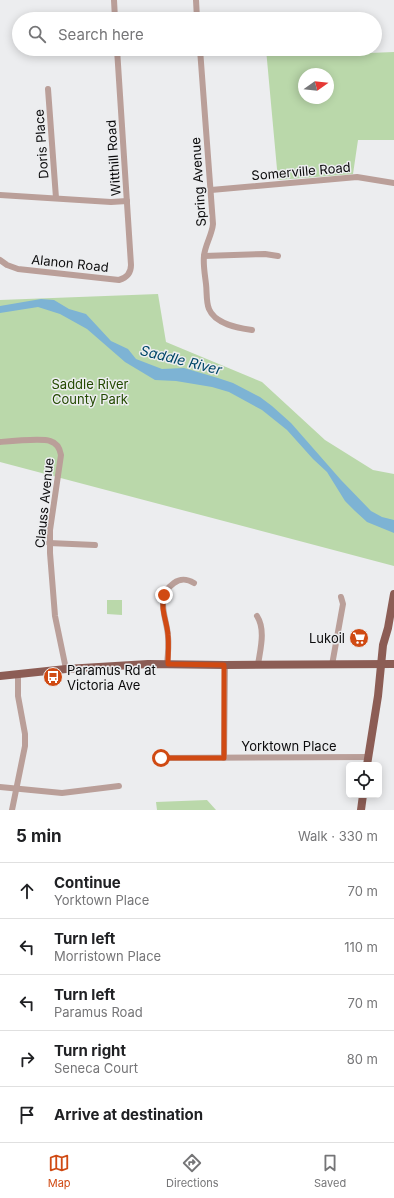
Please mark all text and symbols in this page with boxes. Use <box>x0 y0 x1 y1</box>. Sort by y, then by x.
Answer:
search box <box>12 12 382 56</box>
icon: search <box>26 23 48 45</box>
text: Search here <box>58 25 144 44</box>
north arrow <box>298 68 334 104</box>
street label: Doris Place <box>31 109 51 179</box>
street label: Witthill Road <box>102 119 124 197</box>
street label: Spring Avenue <box>187 137 209 227</box>
street label: Somerville Road <box>251 159 351 183</box>
street label: Alanon Road <box>31 251 109 275</box>
water label: Saddle River <box>139 341 224 378</box>
park label: Saddle River County Park <box>52 376 129 407</box>
street label: Clauss Avenue <box>31 457 57 549</box>
route end <box>155 586 173 604</box>
supermarket icon: Lukoil <box>348 627 370 649</box>
place label: Lukoil <box>309 630 345 646</box>
place label: Paramus Rd at Victoria Ave <box>67 662 156 693</box>
bus stop icon: Paramus Rd at Victoria Ave <box>42 666 64 688</box>
street label: Yorktown Place <box>241 738 337 754</box>
route start <box>152 749 170 767</box>
map controls <box>346 762 382 798</box>
button: locate <box>346 762 382 798</box>
text: 5 min <box>16 826 62 846</box>
text: Walk · 330 m <box>298 828 378 844</box>
text: Continue <box>54 873 121 892</box>
icon: ahead <box>16 880 38 902</box>
text: 70 m <box>348 883 378 899</box>
text: Yorktown Place <box>54 892 149 908</box>
text: Turn left <box>54 929 115 948</box>
icon: left <box>16 936 38 958</box>
text: 110 m <box>344 939 378 955</box>
text: Morristown Place <box>54 948 161 964</box>
text: Turn left <box>54 985 115 1004</box>
icon: left <box>16 992 38 1014</box>
text: 70 m <box>348 995 378 1011</box>
text: Paramus Road <box>54 1004 143 1020</box>
text: Turn right <box>54 1041 126 1060</box>
icon: right <box>16 1048 38 1070</box>
text: 80 m <box>347 1051 378 1067</box>
text: Seneca Court <box>54 1060 138 1076</box>
icon: arrive <box>16 1104 38 1126</box>
text: Arrive at destination <box>54 1105 203 1124</box>
tab: Map <box>48 1152 71 1190</box>
tab: Directions <box>166 1152 219 1190</box>
tab: Saved <box>314 1152 346 1190</box>

